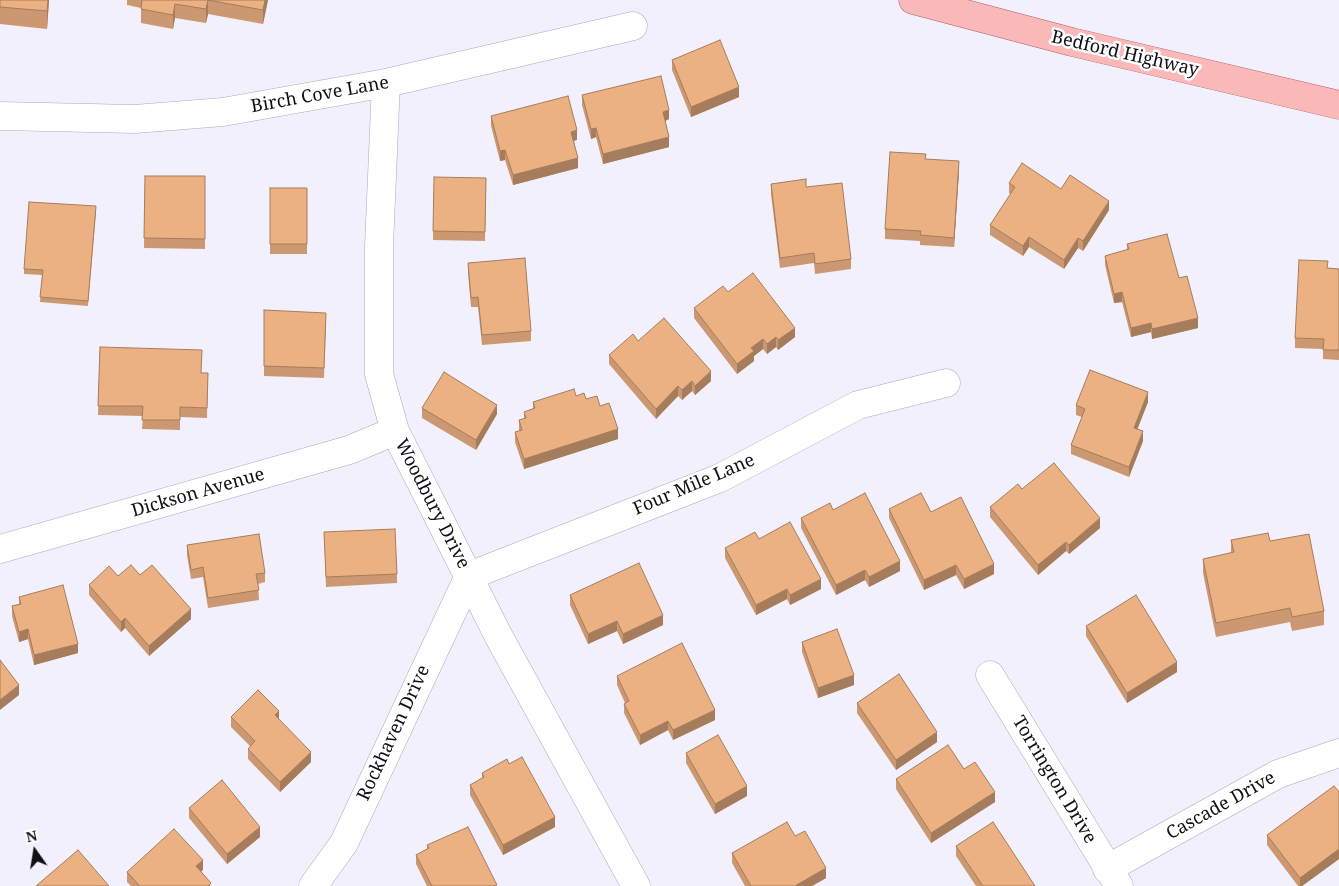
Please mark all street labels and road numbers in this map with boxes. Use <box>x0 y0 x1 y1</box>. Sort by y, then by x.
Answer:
street label: Bedford Highway <box>1049 27 1201 81</box>
street label: Birch Cove Lane <box>249 72 391 118</box>
street label: Woodbury Drive <box>390 435 474 573</box>
street label: Four Mile Lane <box>630 450 758 520</box>
street label: Dickson Avenue <box>129 464 267 522</box>
street label: Rockhaven Drive <box>353 662 435 804</box>
street label: Torrington Drive <box>1007 712 1101 848</box>
street label: Cascade Drive <box>1163 767 1279 845</box>

